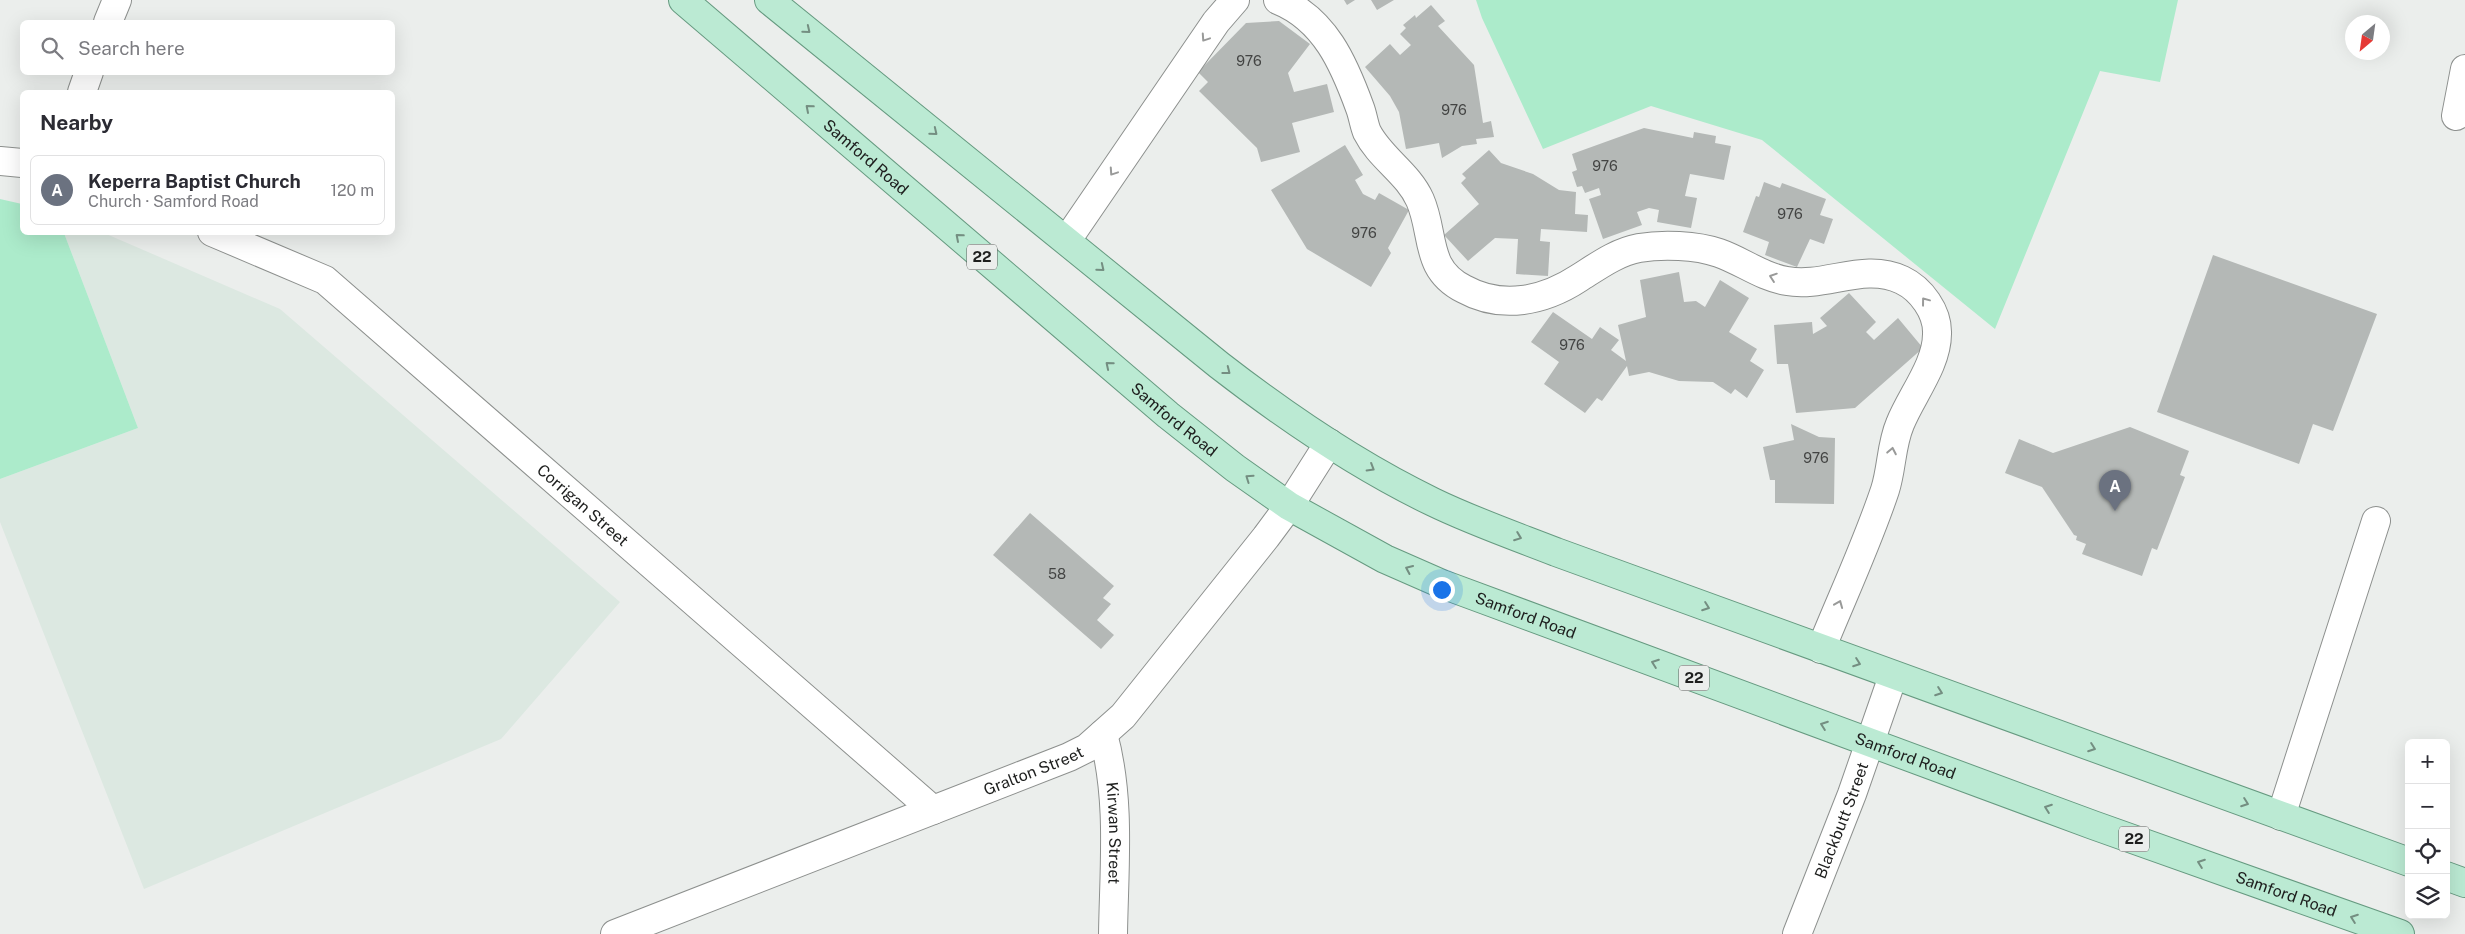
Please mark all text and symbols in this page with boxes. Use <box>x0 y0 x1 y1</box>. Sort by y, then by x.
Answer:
north arrow <box>2345 15 2390 60</box>
search box <box>20 20 395 75</box>
one-way arrow <box>801 25 810 33</box>
one-way arrow <box>1202 33 1212 42</box>
icon: search <box>38 34 66 62</box>
text: Search here <box>78 37 185 59</box>
house number: 976 <box>1236 53 1262 69</box>
house number: 976 <box>1441 102 1467 118</box>
one-way arrow <box>806 105 815 113</box>
text: Nearby <box>40 110 113 135</box>
street label: Samford Road <box>819 115 912 199</box>
one-way arrow <box>928 126 937 135</box>
house number: 976 <box>1592 158 1618 174</box>
one-way arrow <box>1110 167 1119 176</box>
text: Keperra Baptist Church <box>88 170 301 192</box>
text: A <box>51 181 63 200</box>
text: 120 m <box>330 181 374 200</box>
text: Church · Samford Road <box>88 192 259 211</box>
house number: 976 <box>1777 206 1803 222</box>
house number: 976 <box>1351 225 1377 241</box>
one-way arrow <box>955 233 964 242</box>
road number: 22 <box>967 244 997 270</box>
one-way arrow <box>1095 262 1104 271</box>
one-way arrow <box>1770 273 1778 283</box>
one-way arrow <box>1923 298 1931 307</box>
house number: 976 <box>1559 337 1585 353</box>
one-way arrow <box>1105 362 1114 371</box>
one-way arrow <box>1221 365 1230 373</box>
street label: Samford Road <box>1127 379 1221 460</box>
one-way arrow <box>1886 447 1896 456</box>
house number: 976 <box>1803 450 1829 466</box>
street label: Corrigan Street <box>533 460 632 550</box>
one-way arrow <box>1365 461 1374 471</box>
pin: A <box>2099 470 2131 511</box>
one-way arrow <box>1245 475 1255 484</box>
one-way arrow <box>1513 531 1521 541</box>
one-way arrow <box>1405 565 1414 576</box>
house number: 58 <box>1048 566 1066 582</box>
your location <box>1429 577 1455 603</box>
street label: Samford Road <box>1473 588 1579 643</box>
one-way arrow <box>1701 600 1710 611</box>
one-way arrow <box>1833 600 1843 609</box>
one-way arrow <box>1852 657 1861 667</box>
one-way arrow <box>1651 659 1660 669</box>
road number: 22 <box>1679 666 1709 690</box>
one-way arrow <box>1934 686 1943 696</box>
one-way arrow <box>1820 721 1829 731</box>
street label: Samford Road <box>1852 729 1958 783</box>
map controls <box>2405 739 2450 919</box>
button: + <box>2405 739 2450 784</box>
street label: Gralton Street <box>981 742 1087 799</box>
one-way arrow <box>2087 742 2096 752</box>
street label: Blackbutt Street <box>1811 760 1872 881</box>
street label: Kirwan Street <box>1102 781 1124 885</box>
button: − <box>2405 784 2450 829</box>
one-way arrow <box>2240 797 2248 807</box>
one-way arrow <box>2044 804 2053 814</box>
road number: 22 <box>2119 826 2149 852</box>
button: locate <box>2405 829 2450 874</box>
one-way arrow <box>2197 859 2206 869</box>
street label: Samford Road <box>2233 867 2339 921</box>
button: layers <box>2405 874 2450 919</box>
one-way arrow <box>2350 914 2359 924</box>

